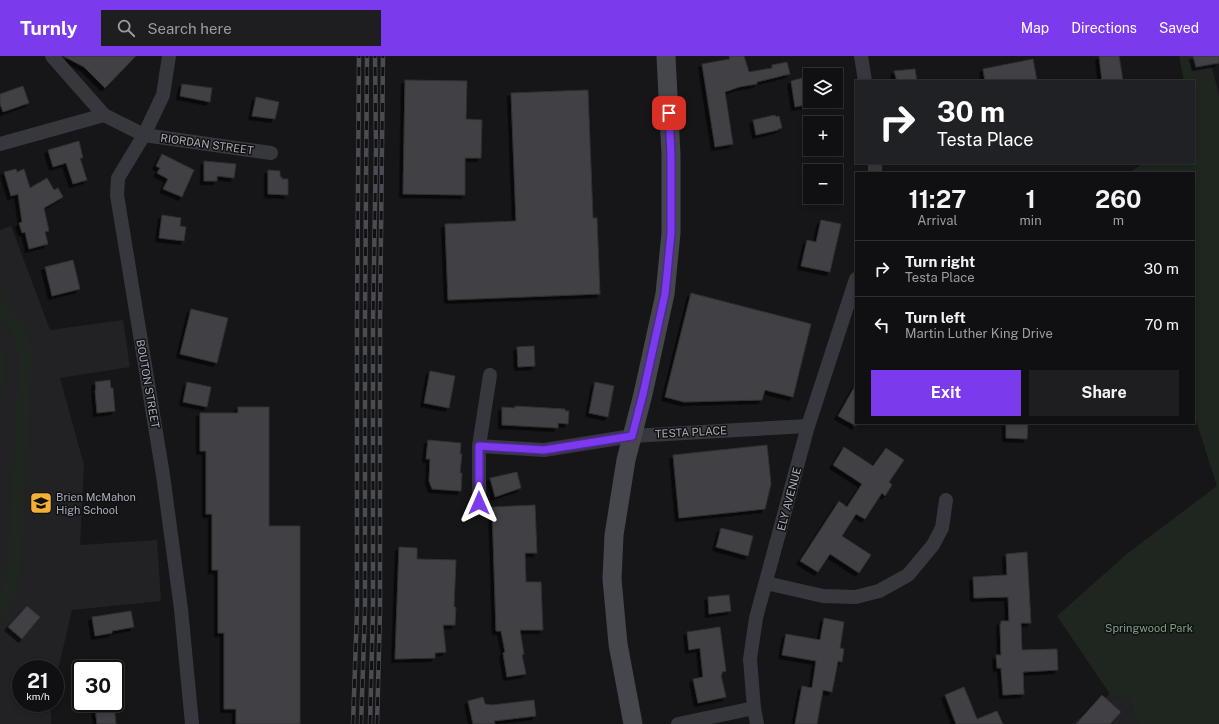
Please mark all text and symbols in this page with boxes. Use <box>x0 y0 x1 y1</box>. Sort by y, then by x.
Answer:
search box <box>101 10 381 46</box>
text: Turnly <box>20 17 77 39</box>
icon: search <box>115 17 137 39</box>
text: Search here <box>147 20 232 37</box>
text: Map <box>1021 20 1049 36</box>
text: Directions <box>1071 20 1137 36</box>
text: Saved <box>1159 20 1199 36</box>
map controls <box>803 68 843 204</box>
button: layers <box>803 68 843 108</box>
text: 30 m <box>937 95 1005 128</box>
pin <box>652 96 686 130</box>
icon: right <box>871 96 923 148</box>
icon: arrive <box>658 102 680 124</box>
button: + <box>803 116 843 156</box>
text: Testa Place <box>937 129 1033 150</box>
street label: RIORDAN STREET <box>160 132 255 157</box>
button: − <box>803 164 843 204</box>
text: 11:27 <box>908 185 966 213</box>
text: 1 <box>1025 185 1036 213</box>
text: 260 <box>1095 185 1142 213</box>
text: Arrival <box>917 213 957 228</box>
text: min <box>1020 213 1042 228</box>
text: m <box>1113 213 1124 228</box>
text: Turn right <box>905 253 975 270</box>
icon: right <box>871 258 893 280</box>
text: 30 m <box>1144 260 1179 277</box>
text: Testa Place <box>905 270 975 285</box>
text: Turn left <box>905 309 966 326</box>
icon: left <box>871 314 893 336</box>
text: 70 m <box>1144 316 1179 333</box>
text: Martin Luther King Drive <box>905 326 1053 341</box>
street label: BOUTON STREET <box>134 339 162 430</box>
button: Exit <box>871 370 1021 416</box>
button: Share <box>1029 370 1179 416</box>
street label: TESTA PLACE <box>655 424 727 440</box>
street label: ELY AVENUE <box>775 466 803 532</box>
position arrow <box>458 482 500 524</box>
school or university icon: Brien McMahon High School <box>28 490 54 516</box>
place label: Brien McMahon High School <box>56 491 136 516</box>
park label: Springwood Park <box>1105 622 1193 634</box>
speed limit sign: 30 <box>72 660 124 712</box>
text: 21 <box>27 669 49 693</box>
text: km/h <box>26 690 50 702</box>

